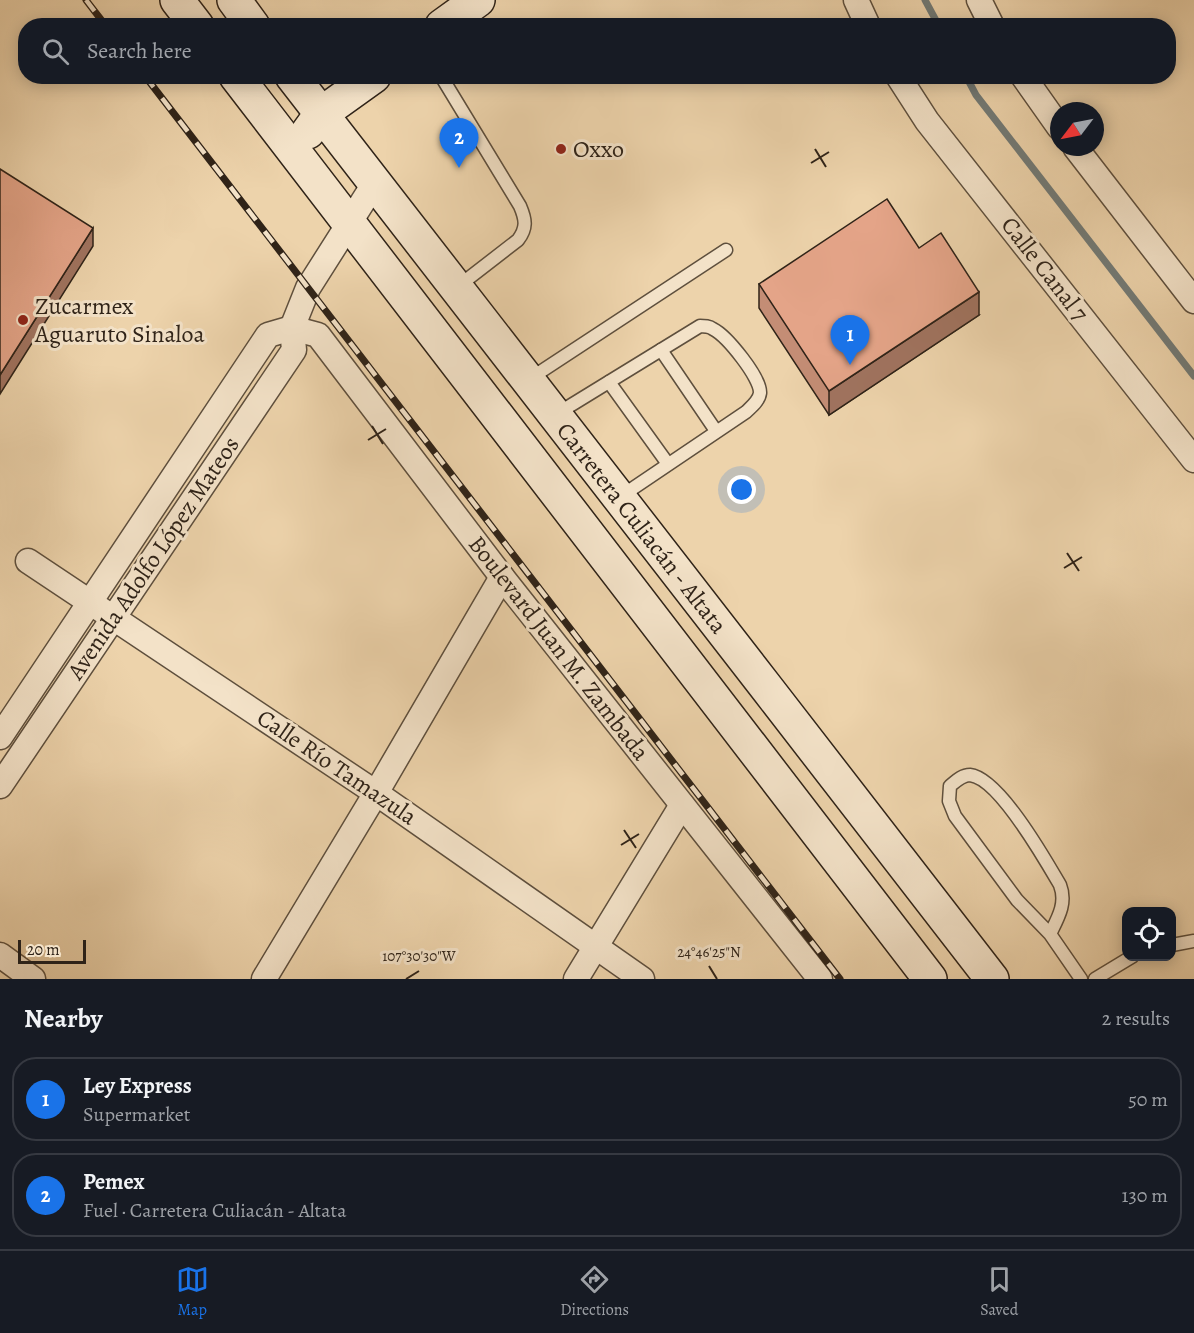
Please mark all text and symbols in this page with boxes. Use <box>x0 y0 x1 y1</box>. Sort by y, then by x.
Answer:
search box <box>18 18 1176 84</box>
icon: search <box>39 35 72 68</box>
text: Search here <box>87 36 192 66</box>
north arrow <box>1050 102 1104 156</box>
pin: 2 <box>440 118 478 168</box>
place label: Oxxo <box>573 133 624 165</box>
marker: Oxxo <box>554 142 568 156</box>
street label: Calle Canal 7 <box>994 210 1097 329</box>
place label: Zucarmex Aguaruto Sinaloa <box>34 290 205 350</box>
marker: Zucarmex Aguaruto Sinaloa <box>16 313 30 327</box>
pin: 1 <box>830 316 870 365</box>
street label: Carretera Culiacán - Altata <box>549 416 735 641</box>
street label: Avenida Adolfo López Mateos <box>59 430 246 687</box>
your location <box>727 475 756 504</box>
street label: Boulevard Juan M. Zambada <box>461 529 657 768</box>
street label: Calle Río Tamazula <box>251 702 424 833</box>
map controls <box>1122 907 1176 961</box>
button: locate <box>1122 907 1176 961</box>
scale bar <box>18 937 86 964</box>
text: 20 m <box>27 939 60 961</box>
text: 24°46'25"N <box>677 942 741 962</box>
text: 107°30'30"W <box>382 946 456 966</box>
text: Nearby <box>24 1001 103 1036</box>
text: 2 results <box>1102 1005 1170 1032</box>
text: Ley Express <box>83 1071 192 1101</box>
text: 1 <box>42 1086 49 1113</box>
text: 50 m <box>1128 1086 1168 1113</box>
text: Supermarket <box>83 1101 190 1128</box>
text: Pemex <box>83 1167 144 1197</box>
text: 2 <box>41 1182 50 1209</box>
text: 130 m <box>1122 1182 1168 1209</box>
text: Fuel · Carretera Culiacán - Altata <box>83 1197 346 1224</box>
tab: Map <box>176 1263 209 1321</box>
tab: Directions <box>560 1263 629 1321</box>
tab: Saved <box>980 1263 1018 1321</box>

